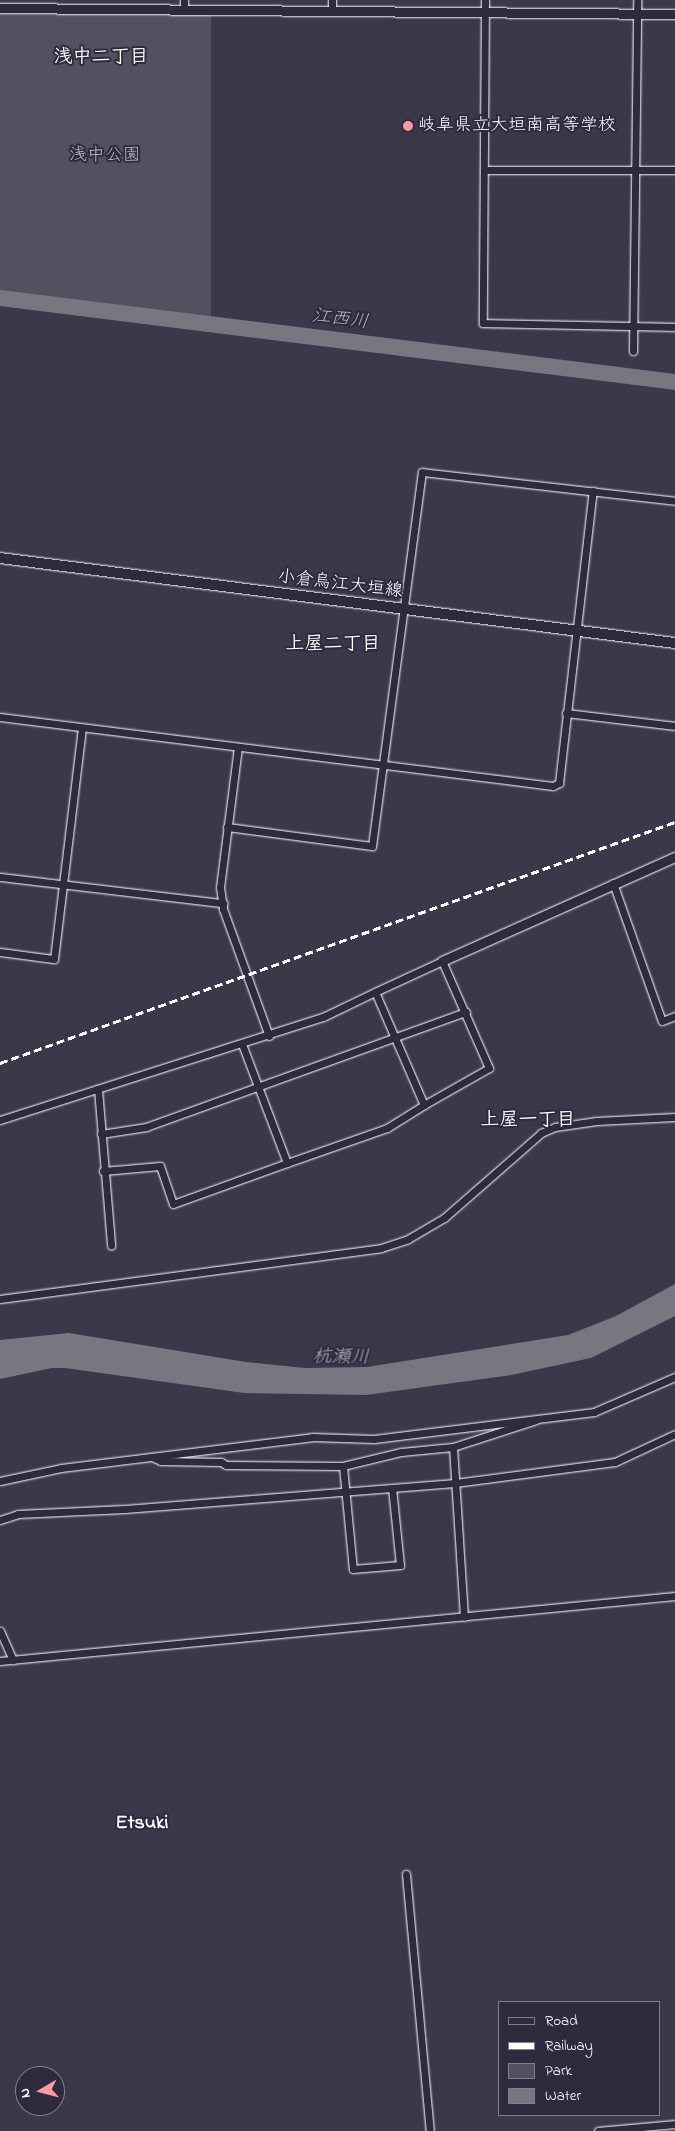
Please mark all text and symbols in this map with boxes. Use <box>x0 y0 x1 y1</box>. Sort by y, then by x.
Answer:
district label: 浅中二丁目 <box>54 47 148 69</box>
place label: 岐阜県立大垣南高等学校 <box>418 115 616 137</box>
marker: 岐阜県立大垣南高等学校 <box>402 120 414 132</box>
park label: 浅中公園 <box>69 145 141 167</box>
water label: 江西川 <box>310 305 370 335</box>
street label: 小倉烏江大垣線 <box>276 567 404 603</box>
district label: 上屋二丁目 <box>286 634 380 656</box>
district label: 上屋一丁目 <box>481 1110 575 1132</box>
water label: 杭瀬川 <box>312 1346 370 1370</box>
district label: Etsuki <box>116 1811 168 1835</box>
legend <box>498 2001 660 2116</box>
text: Road <box>545 2010 578 2032</box>
text: Railway <box>545 2035 593 2057</box>
text: Park <box>545 2060 572 2082</box>
north arrow <box>15 2066 65 2116</box>
text: Water <box>545 2085 581 2107</box>
text: N <box>15 2087 37 2099</box>

